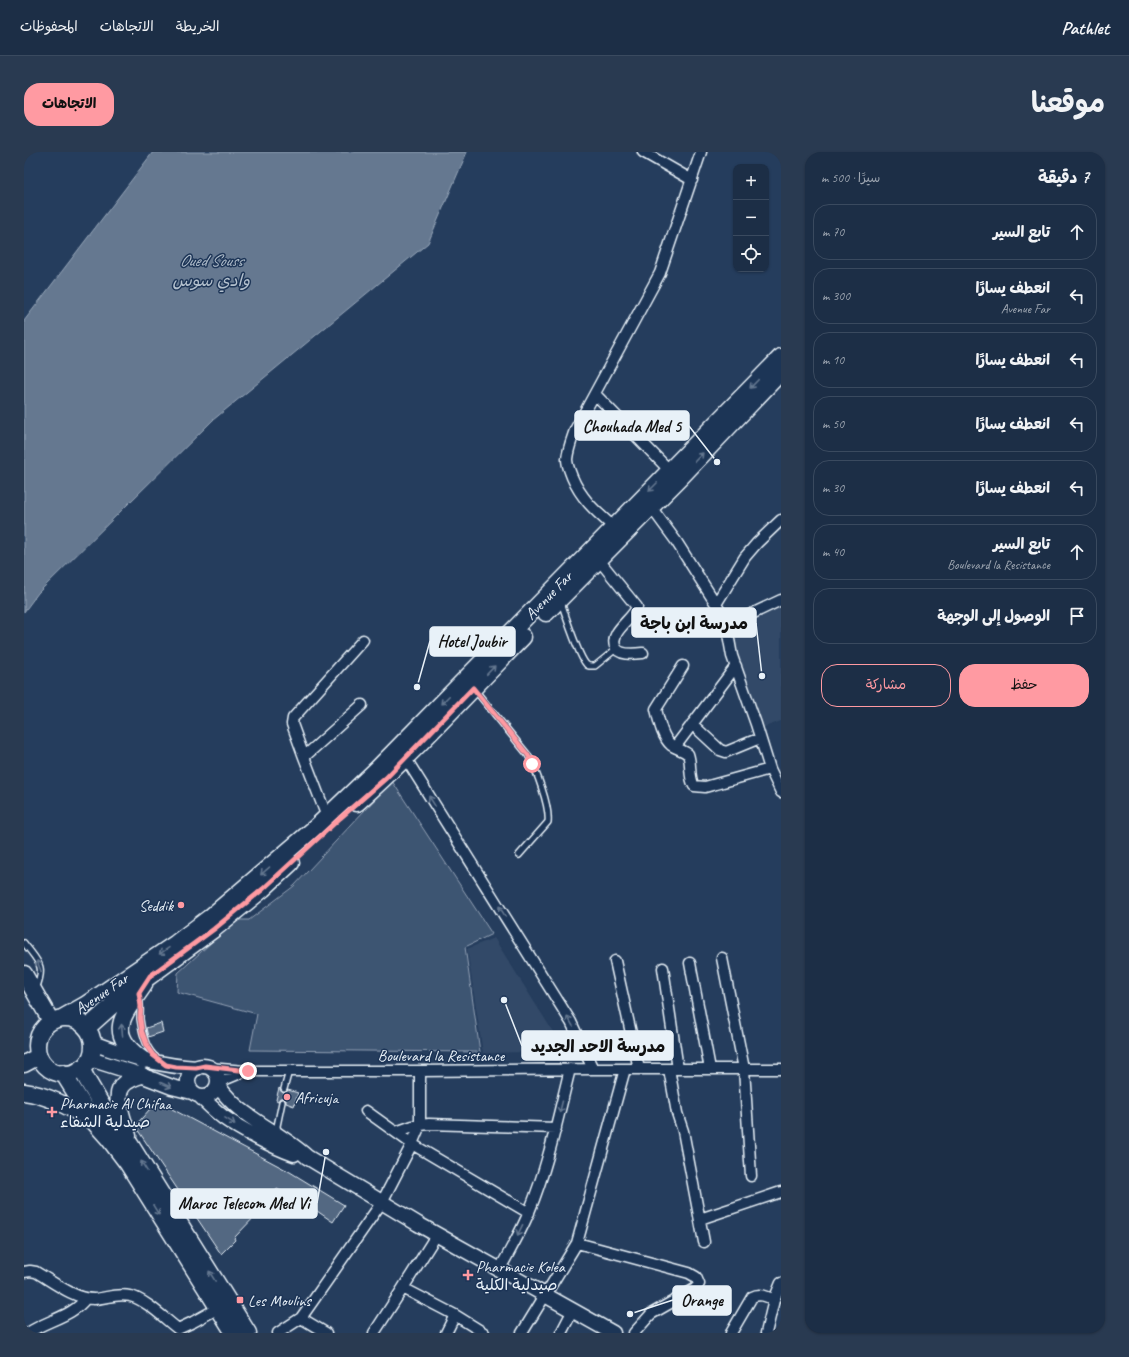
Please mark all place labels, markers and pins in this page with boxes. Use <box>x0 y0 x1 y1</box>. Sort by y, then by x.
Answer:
callout: Chouhada Med 5 <box>575 411 689 440</box>
callout: مدرسة ابن باجة <box>632 608 756 637</box>
callout: Hotel Joubir <box>430 627 515 656</box>
place label: Seddik <box>139 896 174 916</box>
marker: Seddik <box>176 900 186 910</box>
callout: مدرسة الاحد الجديد <box>522 1031 673 1060</box>
place label: Africuja <box>295 1088 340 1108</box>
marker: Africuja <box>282 1092 292 1102</box>
place label: Pharmacie Al Chifaa صيدلية الشفاء <box>60 1094 173 1132</box>
marker: Pharmacie Al Chifaa صيدلية الشفاء <box>47 1107 57 1117</box>
callout: Maroc Telecom Med Vi <box>171 1189 317 1218</box>
place label: Pharmacie Kolea صيدلية الكلية <box>476 1257 566 1295</box>
marker: Pharmacie Kolea صيدلية الكلية <box>463 1270 473 1280</box>
callout: Orange <box>673 1286 731 1315</box>
place label: Les Moulins <box>248 1291 312 1311</box>
marker: Les Moulins <box>235 1295 245 1305</box>

